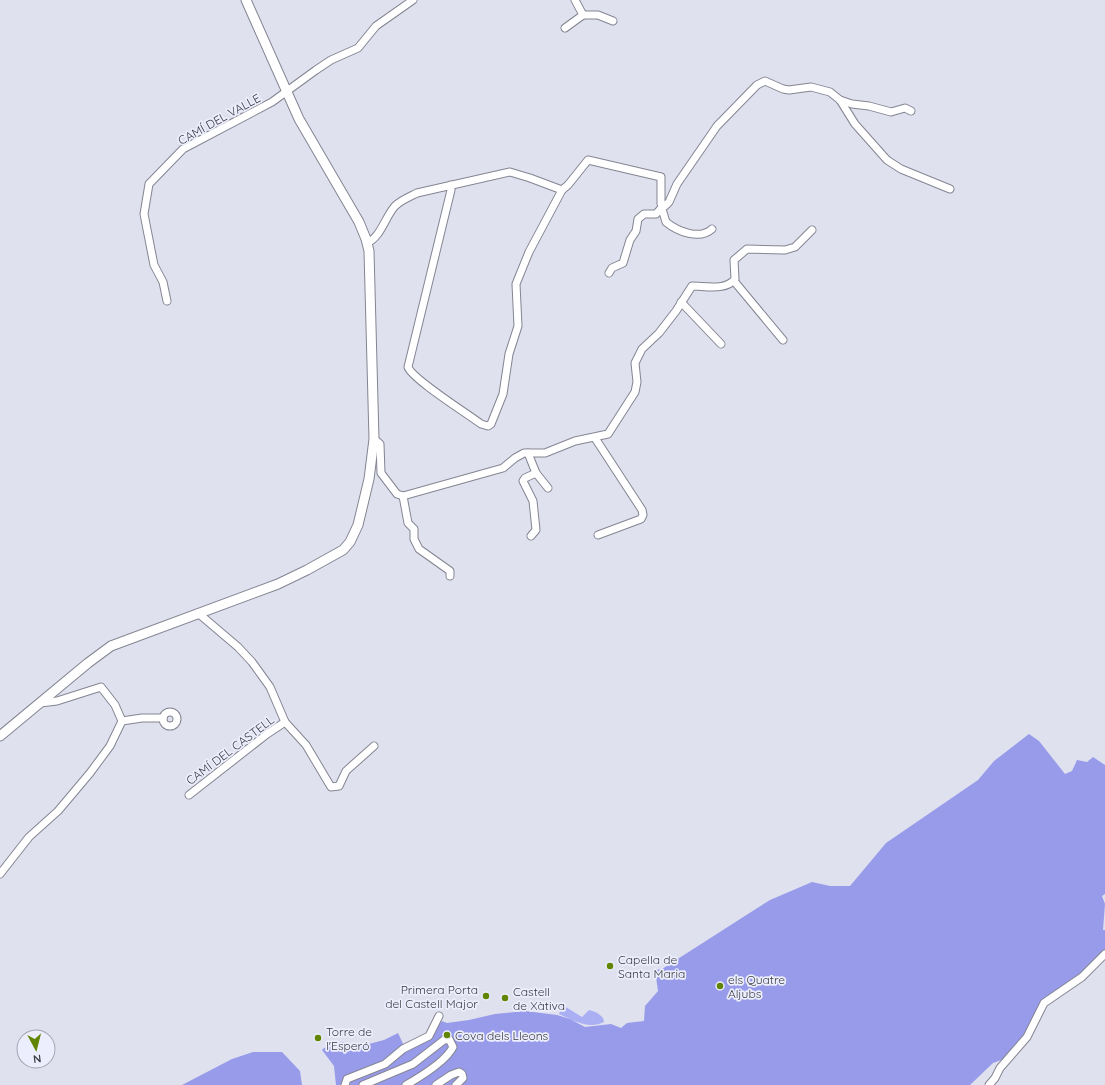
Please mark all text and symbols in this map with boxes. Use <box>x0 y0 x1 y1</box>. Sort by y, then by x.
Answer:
street label: CAMÍ DEL VALLE <box>175 90 263 148</box>
street label: CAMÍ DEL CASTELL <box>183 712 277 788</box>
place label: Capella de Santa Maria <box>618 952 685 981</box>
marker: Capella de Santa Maria <box>605 961 615 971</box>
place label: els Quatre Aljubs <box>728 972 785 1001</box>
marker: els Quatre Aljubs <box>715 981 725 991</box>
place label: Primera Porta del Castell Major <box>385 982 478 1011</box>
place label: Castell de Xàtiva <box>513 984 565 1013</box>
marker: Primera Porta del Castell Major <box>481 991 491 1001</box>
marker: Castell de Xàtiva <box>500 993 510 1003</box>
place label: Torre de l'Esperó <box>326 1024 372 1053</box>
place label: Cova dels Lleons <box>455 1028 549 1043</box>
north arrow <box>16 1029 56 1069</box>
marker: Cova dels Lleons <box>442 1030 452 1040</box>
marker: Torre de l'Esperó <box>313 1033 323 1043</box>
text: N <box>32 1051 42 1066</box>

